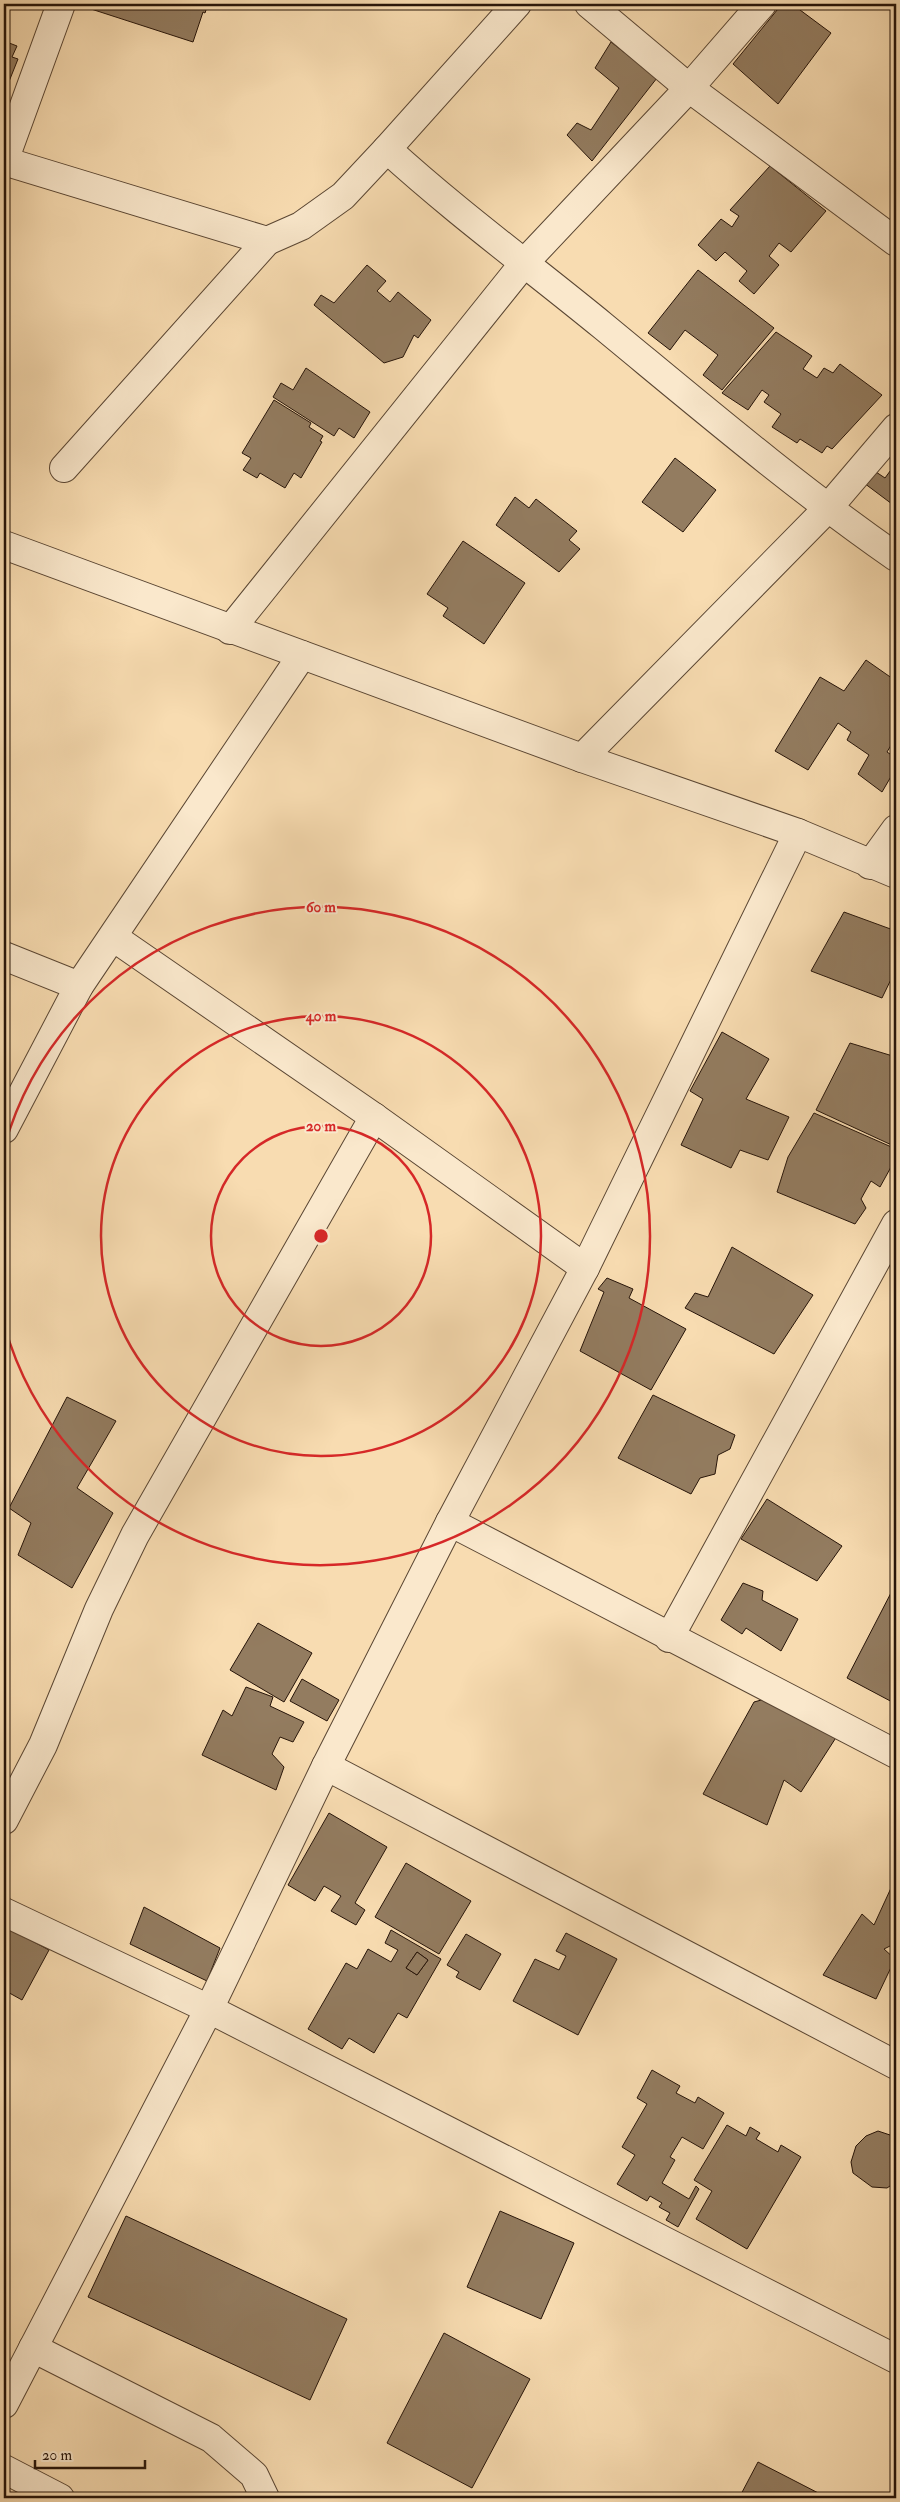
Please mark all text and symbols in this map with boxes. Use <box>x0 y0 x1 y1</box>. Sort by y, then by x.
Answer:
text: 60 m <box>306 898 336 917</box>
text: 40 m <box>305 1007 337 1026</box>
text: 20 m <box>306 1117 336 1136</box>
centre of rings <box>312 1227 330 1245</box>
scale bar <box>35 2437 145 2469</box>
text: 20 m <box>42 2446 72 2465</box>

